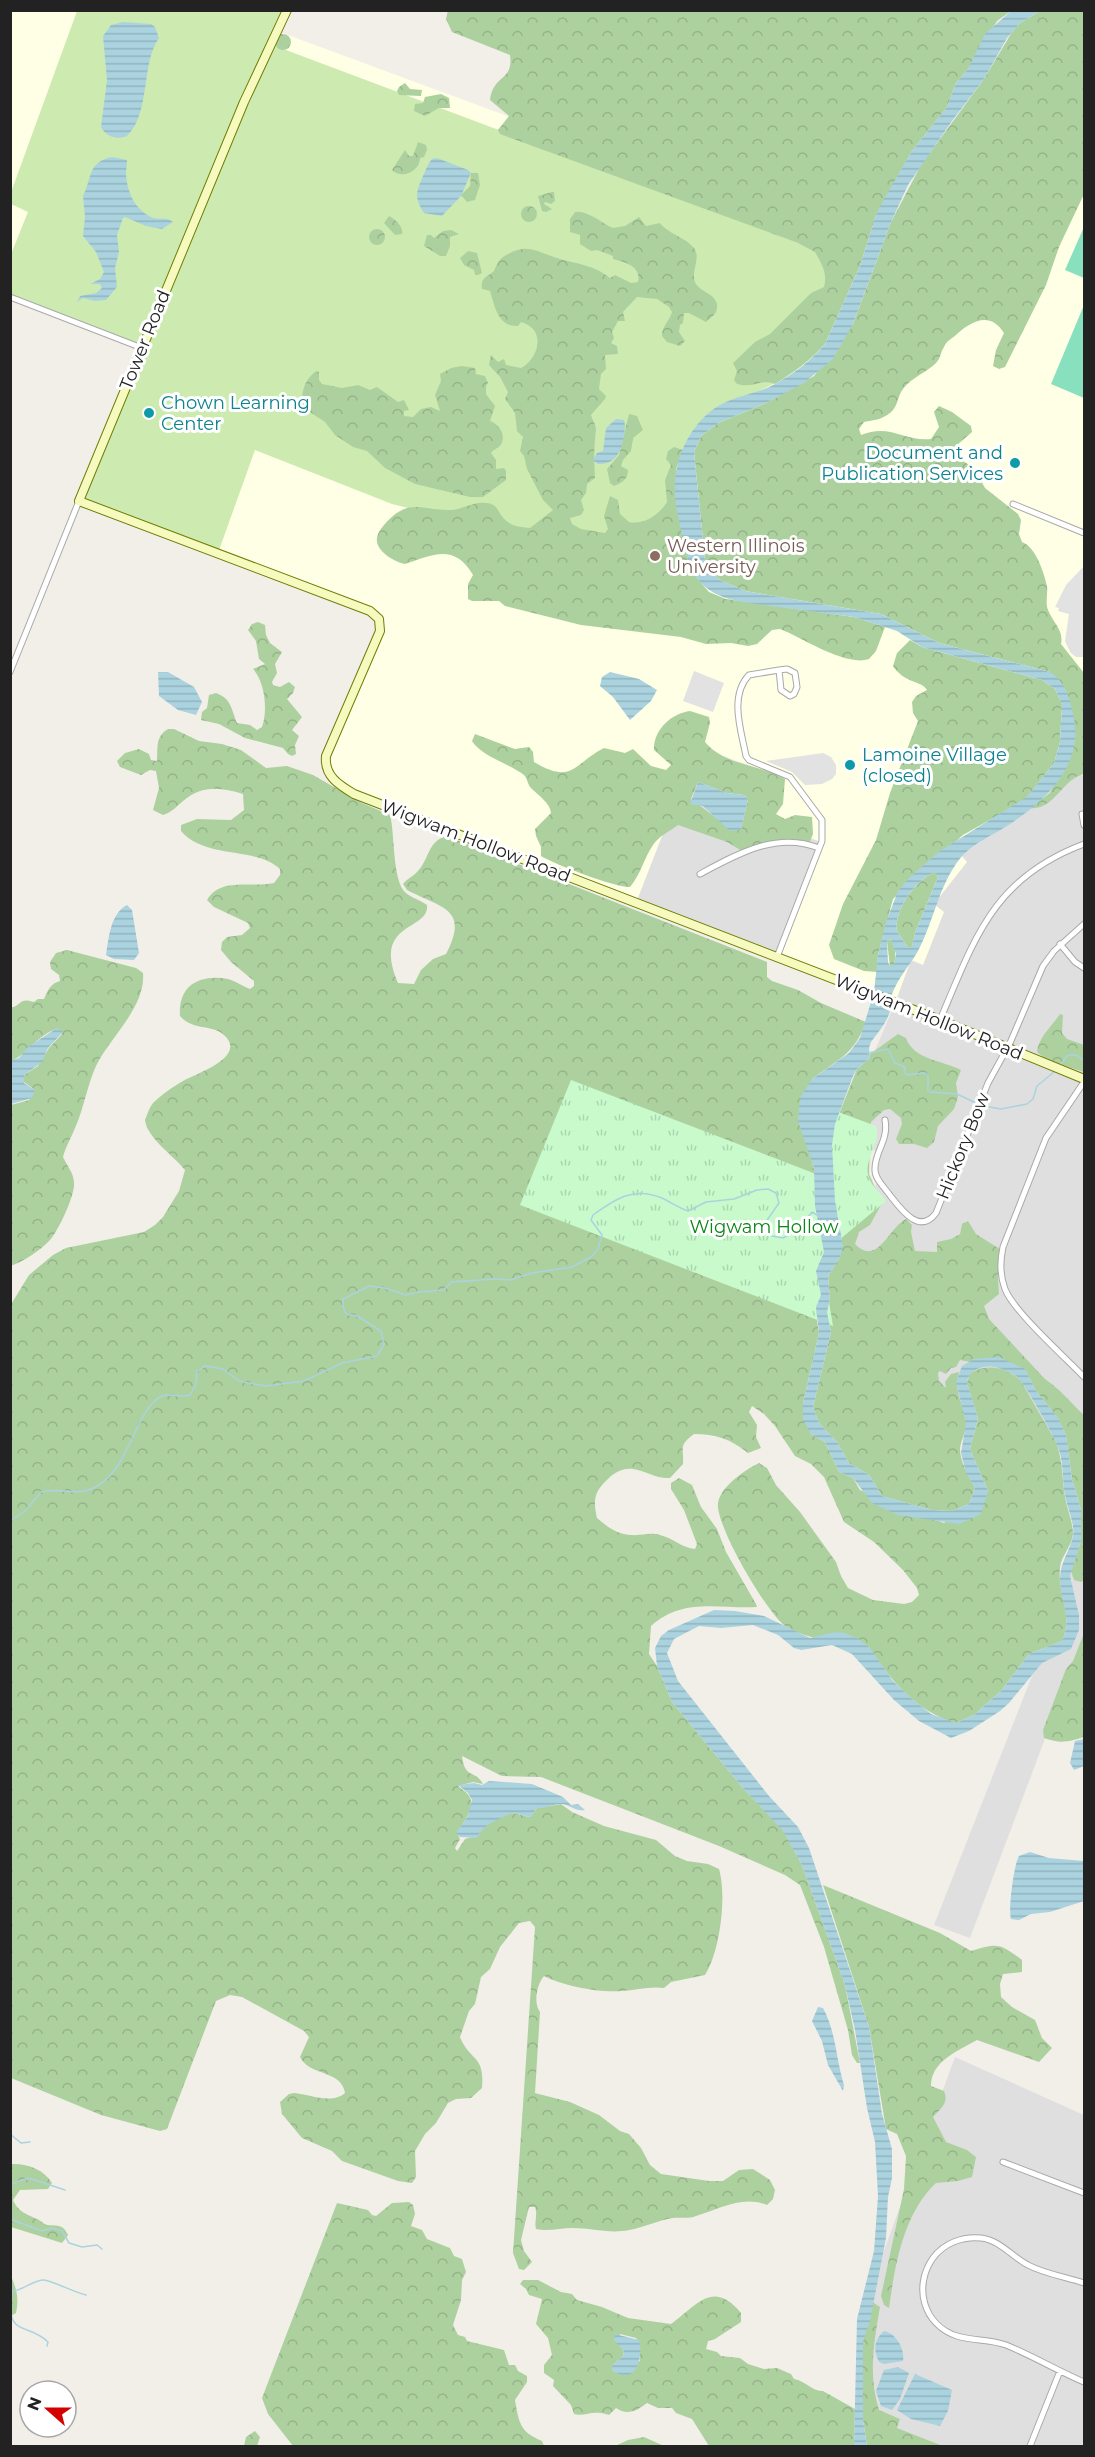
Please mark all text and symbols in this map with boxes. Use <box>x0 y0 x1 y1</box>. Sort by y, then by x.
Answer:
street label: Tower Road <box>115 287 175 393</box>
place label: Chown Learning Center <box>161 392 310 435</box>
marker: Chown Learning Center <box>142 406 156 420</box>
place label: Document and Publication Services <box>821 442 1003 485</box>
marker: Document and Publication Services <box>1008 456 1022 470</box>
place label: Western Illinois University <box>667 535 805 578</box>
marker: Western Illinois University <box>648 549 662 563</box>
place label: Lamoine Village (closed) <box>862 744 1007 787</box>
marker: Lamoine Village (closed) <box>843 758 857 772</box>
street label: Wigwam Hollow Road <box>378 795 574 887</box>
street label: Wigwam Hollow Road <box>832 969 1026 1065</box>
street label: Hickory Bow <box>932 1089 994 1203</box>
park label: Wigwam Hollow <box>689 1216 839 1238</box>
north arrow <box>18 2379 78 2439</box>
text: N <box>23 2394 46 2413</box>

